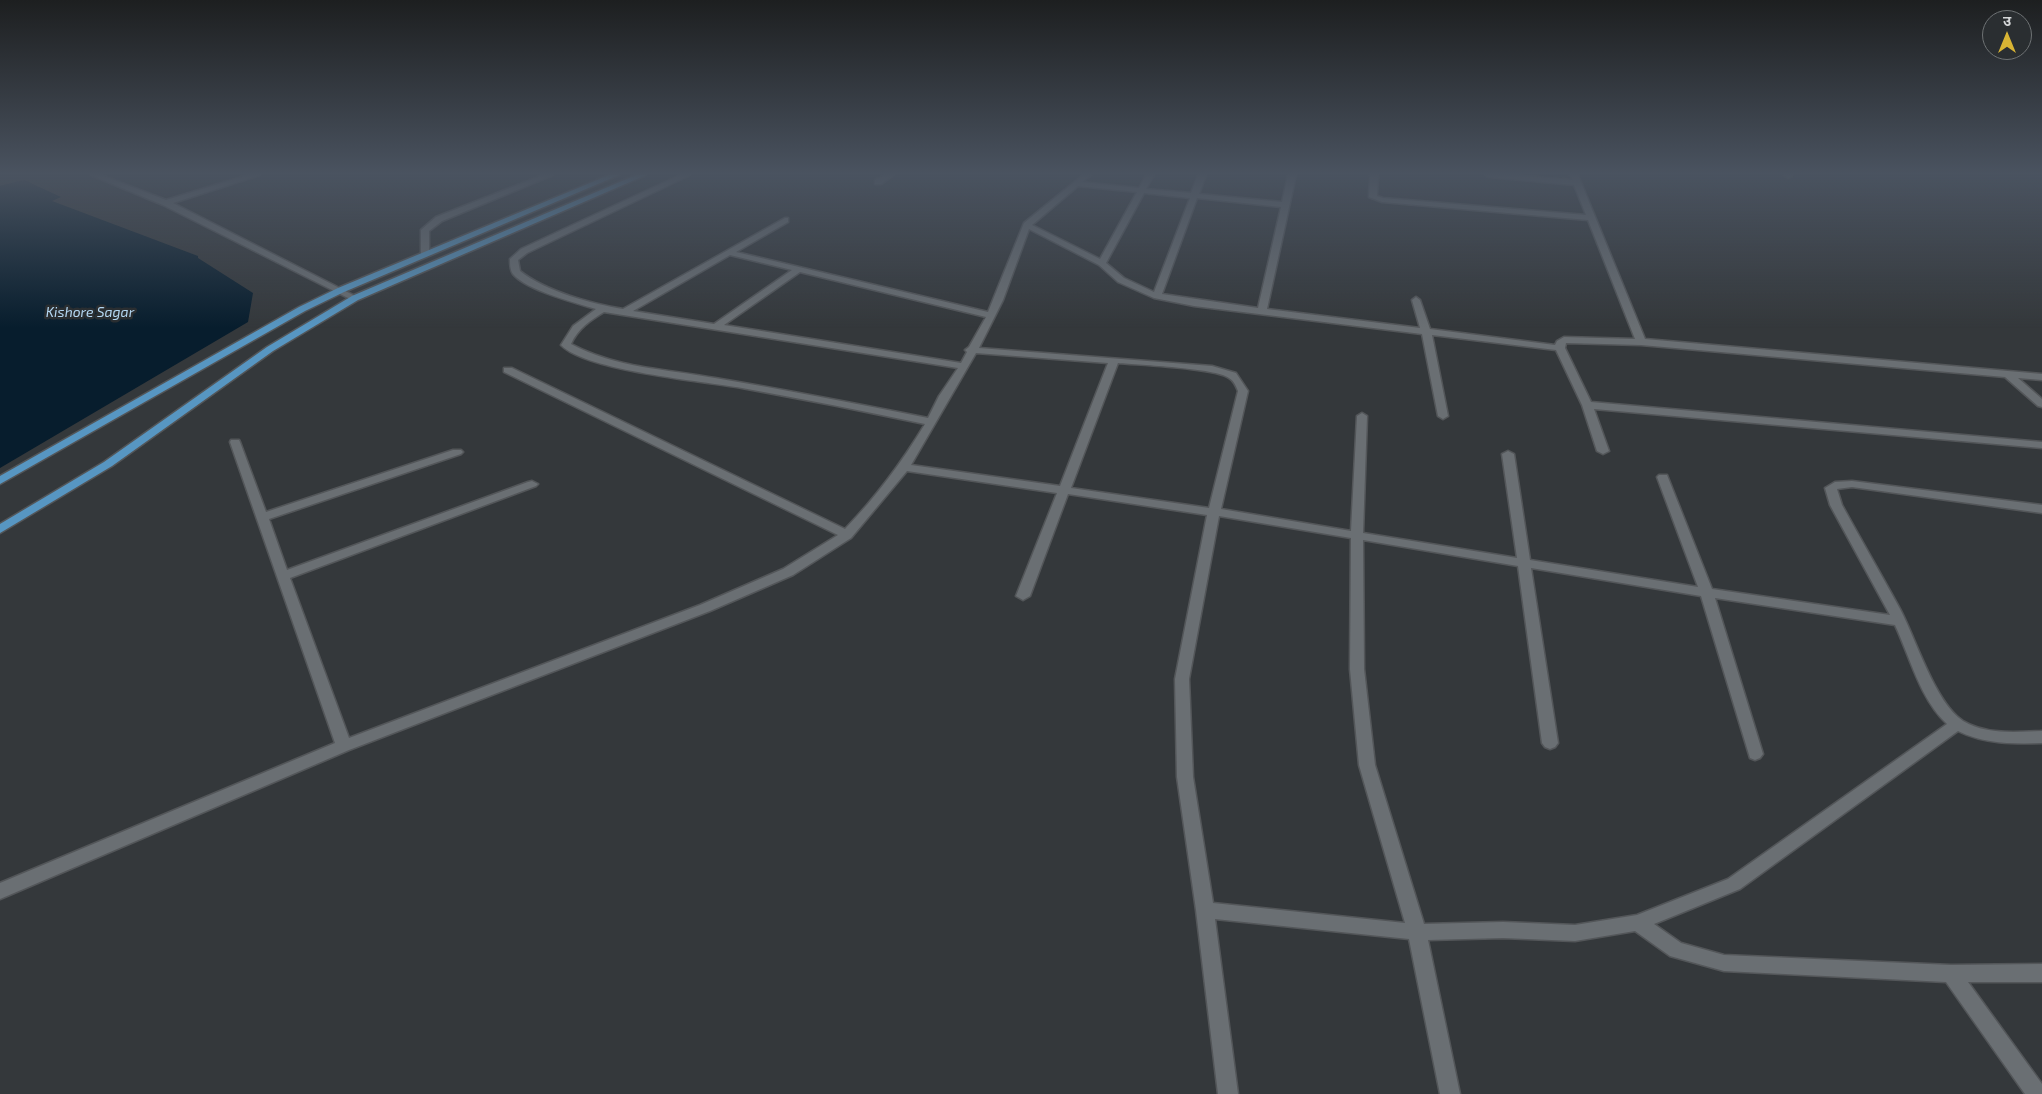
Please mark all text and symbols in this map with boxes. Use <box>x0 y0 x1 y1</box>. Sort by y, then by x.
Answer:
north arrow <box>1982 10 2032 60</box>
text: उ <box>2003 12 2011 29</box>
water label: Kishore Sagar <box>46 304 134 320</box>

